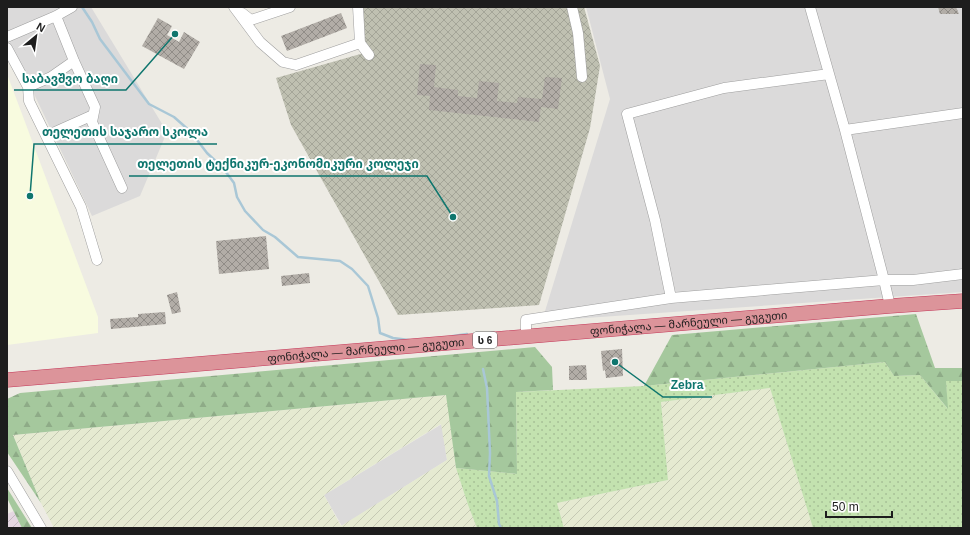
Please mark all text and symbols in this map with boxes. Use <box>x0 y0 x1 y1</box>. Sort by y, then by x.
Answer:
north arrow <box>16 16 56 56</box>
text: N <box>34 20 47 34</box>
callout: საბავშვო ბაღი <box>14 66 126 90</box>
text: საბავშვო ბაღი <box>22 72 118 86</box>
callout: თელეთის საჯარო სკოლა <box>34 120 217 144</box>
text: თელეთის საჯარო სკოლა <box>42 125 208 140</box>
callout: თელეთის ტექნიკურ-ეკონომიკური კოლეჯი <box>129 152 427 176</box>
text: თელეთის ტექნიკურ-ეკონომიკური კოლეჯი <box>137 157 419 172</box>
street label: ფონიჭალა — მარნეული — გუგუთი <box>590 309 788 338</box>
road number: ს 6 <box>473 332 497 348</box>
street label: ფონიჭალა — მარნეული — გუგუთი <box>267 336 465 365</box>
callout: Zebra <box>663 373 712 397</box>
text: Zebra <box>671 378 704 392</box>
scale bar <box>826 493 892 519</box>
text: 50 m <box>832 500 859 514</box>

